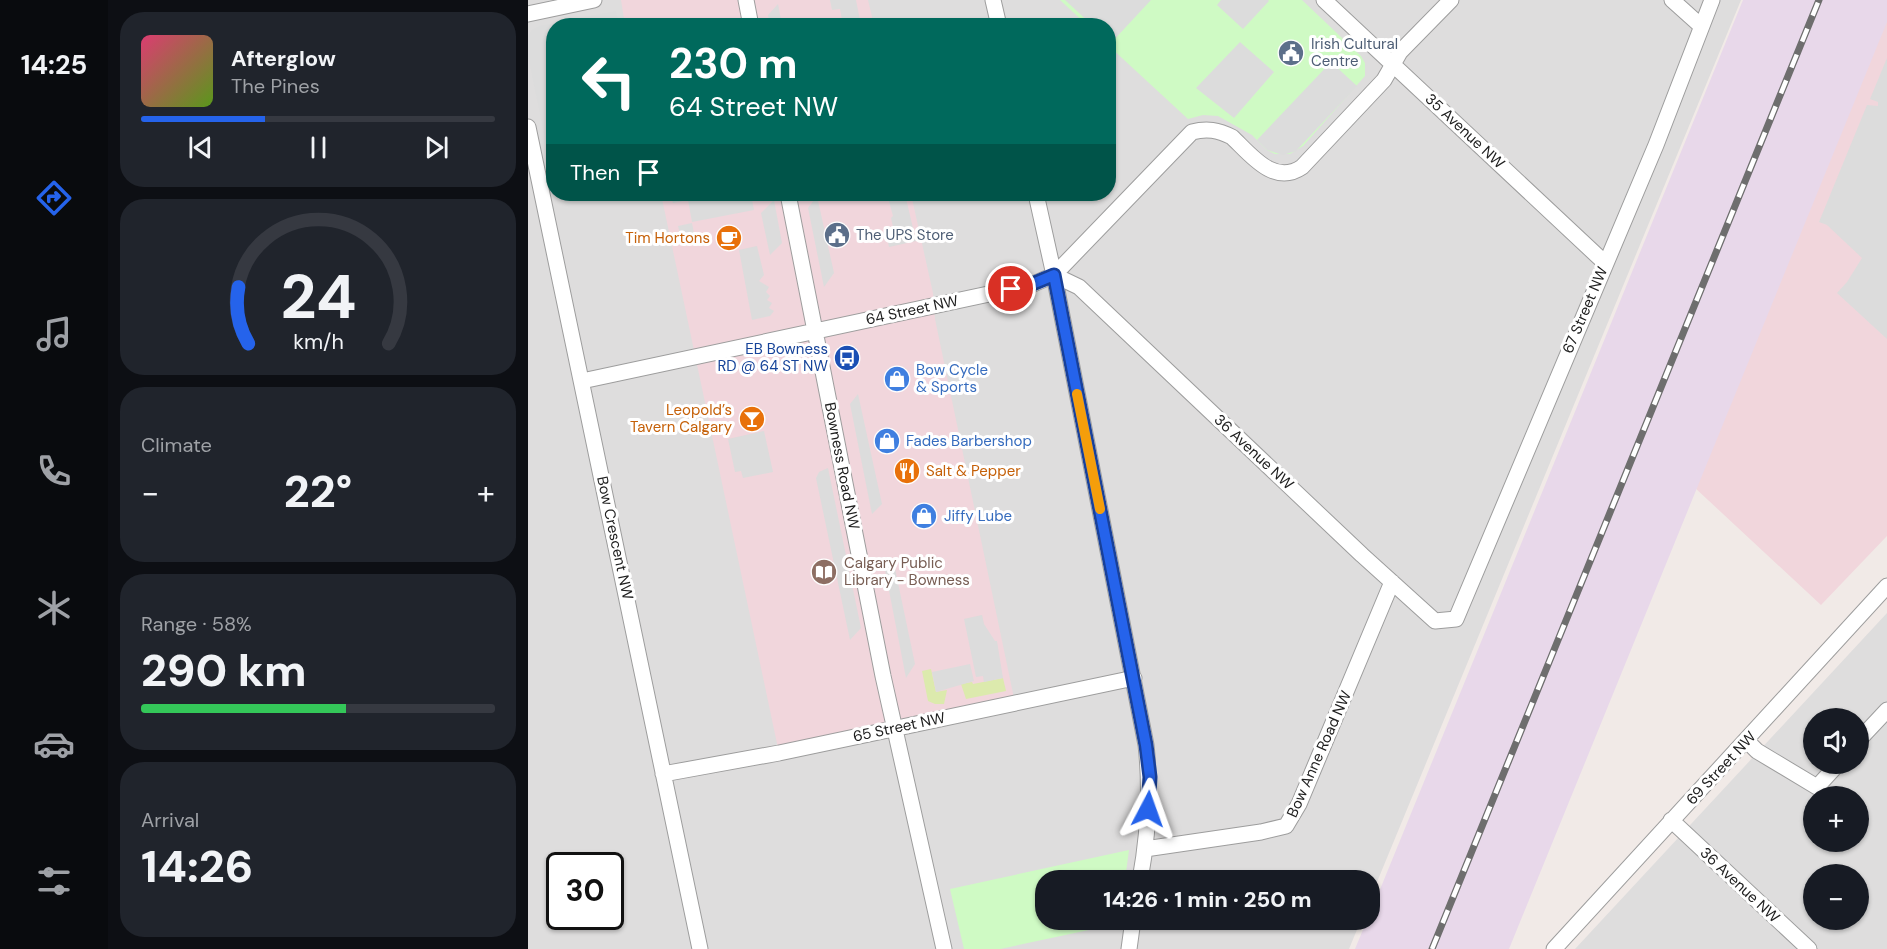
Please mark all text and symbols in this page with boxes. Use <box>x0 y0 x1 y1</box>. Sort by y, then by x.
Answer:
place label: Irish Cultural Centre <box>1311 34 1398 71</box>
text: 230 m <box>669 36 798 91</box>
public building icon: Irish Cultural Centre <box>1276 38 1306 68</box>
icon: left <box>570 42 648 120</box>
text: Afterglow <box>231 44 336 73</box>
text: 14:25 <box>21 47 87 82</box>
text: The Pines <box>231 73 320 99</box>
text: 64 Street NW <box>669 89 838 124</box>
street label: 35 Avenue NW <box>1421 89 1509 173</box>
icon: previous <box>184 131 217 164</box>
icon: pause <box>302 131 335 164</box>
icon: next <box>420 131 453 164</box>
icon: arrive <box>632 156 665 189</box>
text: Then <box>570 158 620 187</box>
icon: directions <box>33 177 75 219</box>
public building icon: The UPS Store <box>822 220 852 250</box>
cafe icon: Tim Hortons <box>714 223 744 253</box>
place label: The UPS Store <box>856 225 954 245</box>
place label: Tim Hortons <box>625 228 710 248</box>
text: 24 <box>280 256 356 337</box>
pin <box>985 263 1036 314</box>
street label: 67 Street NW <box>1558 263 1612 356</box>
icon: arrive <box>994 272 1027 305</box>
street label: 64 Street NW <box>864 290 960 330</box>
icon: music <box>33 313 75 355</box>
text: km/h <box>293 329 343 357</box>
place label: EB Bowness RD @ 64 ST NW <box>717 339 828 376</box>
bus stop icon: EB Bowness RD @ 64 ST NW <box>832 343 862 373</box>
place label: Bow Cycle & Sports <box>916 360 988 397</box>
shop icon: Bow Cycle & Sports <box>882 364 912 394</box>
place label: Leopold’s Tavern Calgary <box>630 400 733 437</box>
street label: Bowness Road NW <box>820 401 864 532</box>
bar icon: Leopold’s Tavern Calgary <box>737 404 767 434</box>
street label: 36 Avenue NW <box>1210 410 1299 494</box>
shop icon: Fades Barbershop <box>872 426 902 456</box>
place label: Fades Barbershop <box>906 431 1032 451</box>
text: Climate <box>141 432 212 458</box>
icon: phone <box>33 450 75 492</box>
restaurant icon: Salt & Pepper <box>892 456 922 486</box>
place label: Salt & Pepper <box>926 461 1021 481</box>
text: 22° <box>284 462 352 521</box>
text: − <box>141 471 159 514</box>
text: + <box>477 471 495 514</box>
street label: Bow Crescent NW <box>592 474 638 602</box>
shop icon: Jiffy Lube <box>909 501 939 531</box>
place label: Jiffy Lube <box>944 506 1012 526</box>
place label: Calgary Public Library - Bowness <box>844 553 970 590</box>
library icon: Calgary Public Library - Bowness <box>809 557 839 587</box>
icon: climate <box>33 587 75 629</box>
text: Range · 58% <box>141 611 252 637</box>
text: 290 km <box>141 641 307 700</box>
street label: Bow Anne Road NW <box>1282 687 1356 820</box>
street label: 65 Street NW <box>851 707 947 747</box>
map controls <box>1803 708 1869 930</box>
button: sound <box>1803 708 1869 774</box>
icon: car <box>33 723 75 765</box>
street label: 69 Street NW <box>1682 726 1761 809</box>
position arrow <box>1116 777 1180 841</box>
button: + <box>1803 786 1869 852</box>
text: Arrival <box>141 807 199 833</box>
text: 14:26 <box>141 837 253 896</box>
street label: 36 Avenue NW <box>1696 843 1785 927</box>
speed limit sign: 30 <box>546 852 624 930</box>
icon: filters <box>33 860 75 902</box>
button: − <box>1803 864 1869 930</box>
text: 14:26 · 1 min · 250 m <box>1103 885 1312 914</box>

